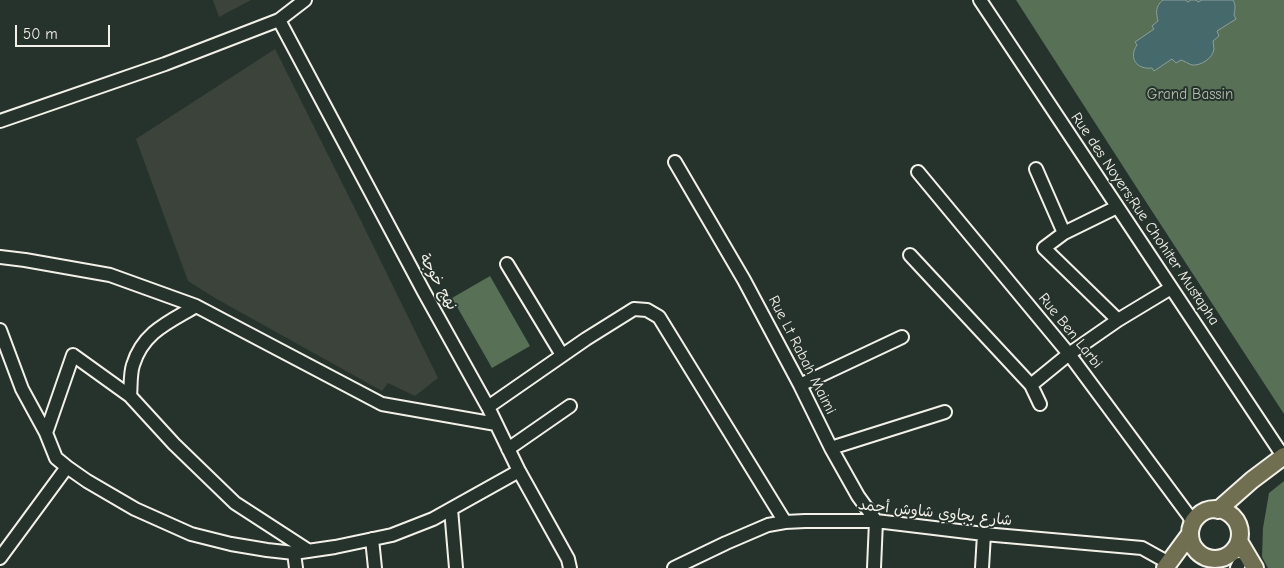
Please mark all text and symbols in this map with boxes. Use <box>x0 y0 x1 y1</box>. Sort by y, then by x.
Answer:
scale bar <box>18 15 112 47</box>
text: 50 m <box>23 25 58 43</box>
park label: Grand Bassin <box>1147 86 1233 104</box>
street label: Rue des Noyers;Rue Chohiter Mustapha <box>1067 109 1223 329</box>
street label: نهج خوجة <box>415 251 461 313</box>
street label: Rue Ben Larbi <box>1034 290 1106 372</box>
street label: Rue Lt Rabah Maimi <box>764 293 840 417</box>
street label: شارع بجاوي شاوش أحمد <box>857 496 1013 530</box>

